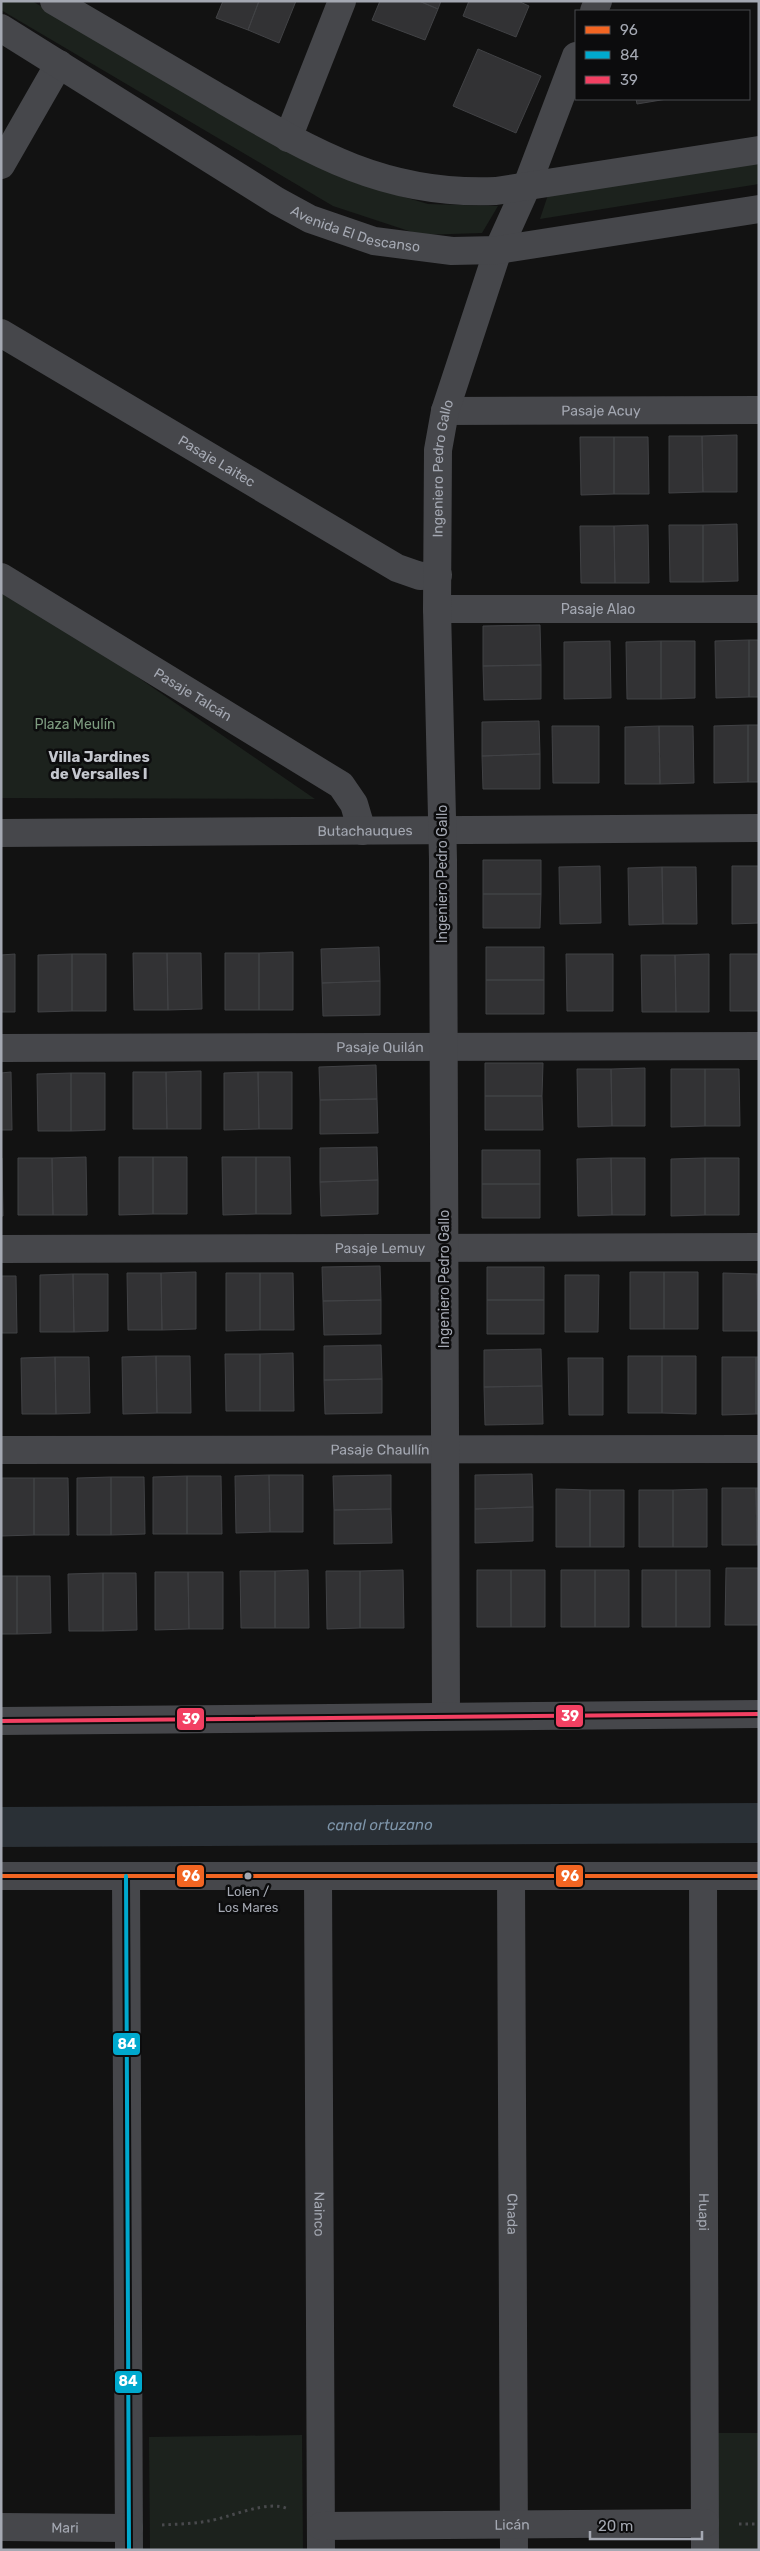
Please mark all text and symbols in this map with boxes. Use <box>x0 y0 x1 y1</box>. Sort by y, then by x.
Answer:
legend <box>575 10 750 100</box>
text: 96 <box>620 21 638 39</box>
text: 84 <box>620 46 639 64</box>
text: 39 <box>620 71 638 89</box>
street label: Avenida El Descanso <box>287 202 421 256</box>
street label: Ingeniero Pedro Gallo <box>429 397 457 538</box>
street label: Pasaje Acuy <box>561 402 641 420</box>
street label: Pasaje Laitec <box>175 432 258 491</box>
street label: Pasaje Alao <box>561 601 635 618</box>
street label: Pasaje Talcán <box>151 665 235 725</box>
park label: Plaza Meulín <box>34 716 116 733</box>
district label: Villa Jardines de Versalles I <box>48 748 150 783</box>
street label: Ingeniero Pedro Gallo <box>434 805 451 943</box>
street label: Butachauques <box>317 822 413 840</box>
street label: Pasaje Quilán <box>336 1039 424 1056</box>
street label: Ingeniero Pedro Gallo <box>436 1210 453 1348</box>
street label: Pasaje Lemuy <box>335 1240 426 1257</box>
street label: Pasaje Chaullín <box>330 1441 430 1459</box>
line badge: 39 <box>555 1704 584 1728</box>
line badge: 39 <box>176 1707 205 1731</box>
text: 39 <box>561 1708 579 1725</box>
text: 39 <box>182 1711 200 1728</box>
water label: canal ortuzano <box>327 1816 433 1834</box>
line badge: 96 <box>176 1864 205 1888</box>
line badge: 96 <box>555 1864 584 1888</box>
text: 96 <box>182 1868 200 1885</box>
text: 96 <box>561 1868 579 1885</box>
marker: Lolen / Los Mares <box>243 1871 253 1881</box>
place label: Lolen / Los Mares <box>218 1884 279 1915</box>
line badge: 84 <box>112 2032 141 2056</box>
text: 84 <box>117 2036 137 2053</box>
street label: Nainco <box>310 2191 328 2237</box>
street label: Chada <box>503 2193 521 2235</box>
street label: Huapi <box>695 2193 712 2231</box>
line badge: 84 <box>114 2370 143 2394</box>
text: 84 <box>118 2373 138 2390</box>
scale bar <box>590 2508 702 2540</box>
street label: Licán <box>494 2516 530 2534</box>
text: 20 m <box>598 2517 633 2535</box>
street label: Mari <box>51 2519 79 2537</box>

